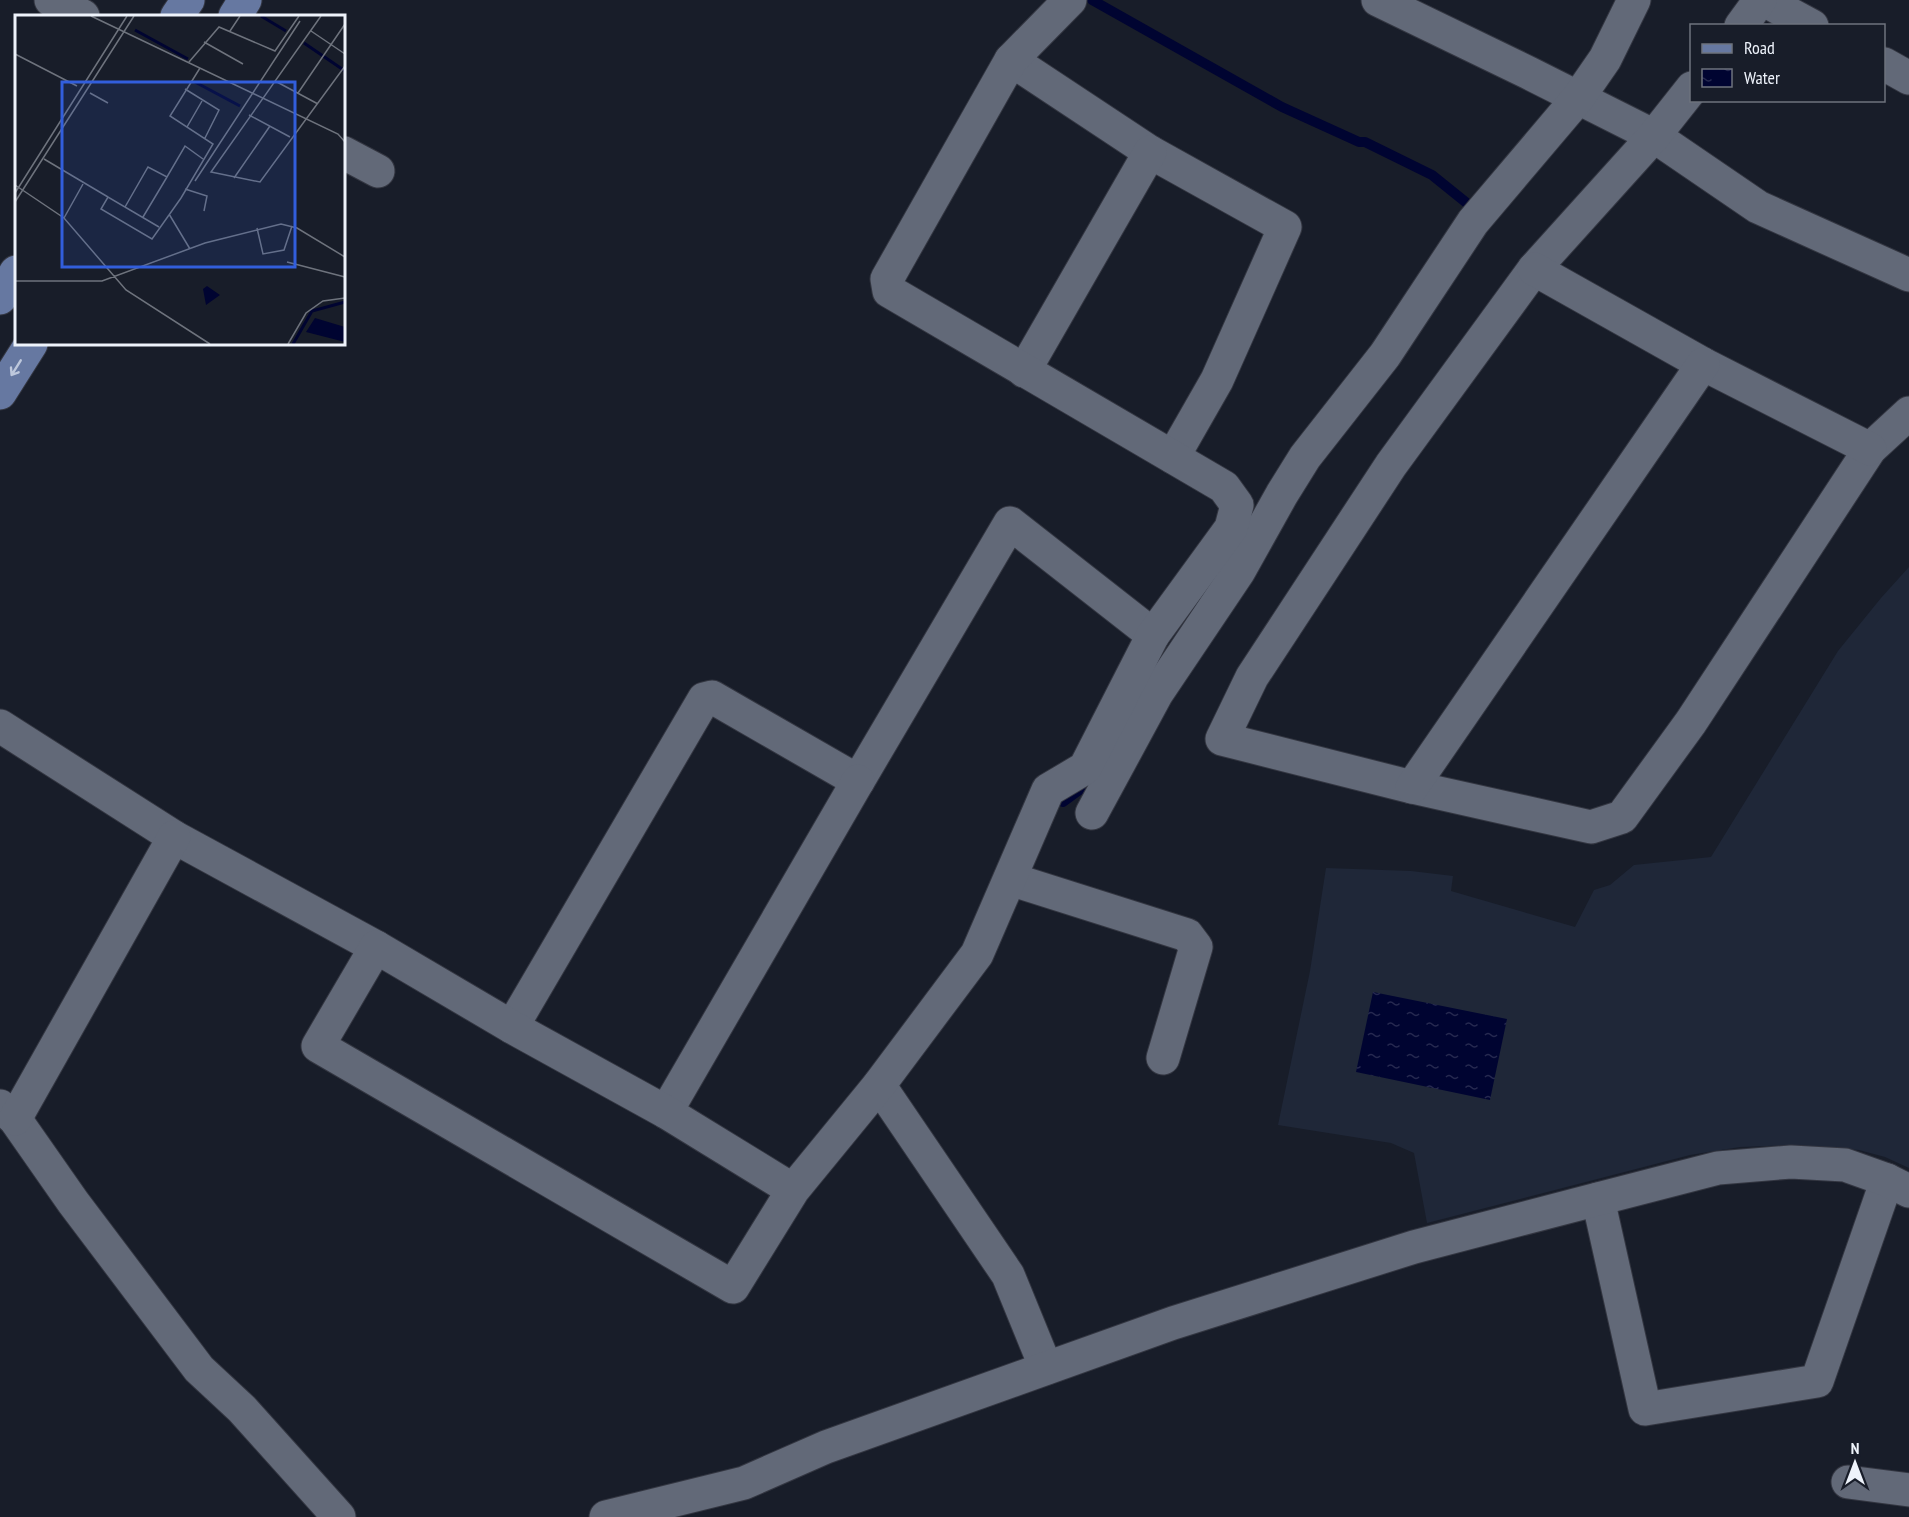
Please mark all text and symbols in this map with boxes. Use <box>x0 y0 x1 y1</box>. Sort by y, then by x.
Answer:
inset map <box>15 15 345 345</box>
legend <box>1690 24 1885 102</box>
text: Road <box>1744 36 1775 59</box>
text: Water <box>1744 66 1780 89</box>
one-way arrow <box>9 360 22 377</box>
north arrow <box>1825 1433 1885 1493</box>
text: N <box>1851 1438 1859 1458</box>

